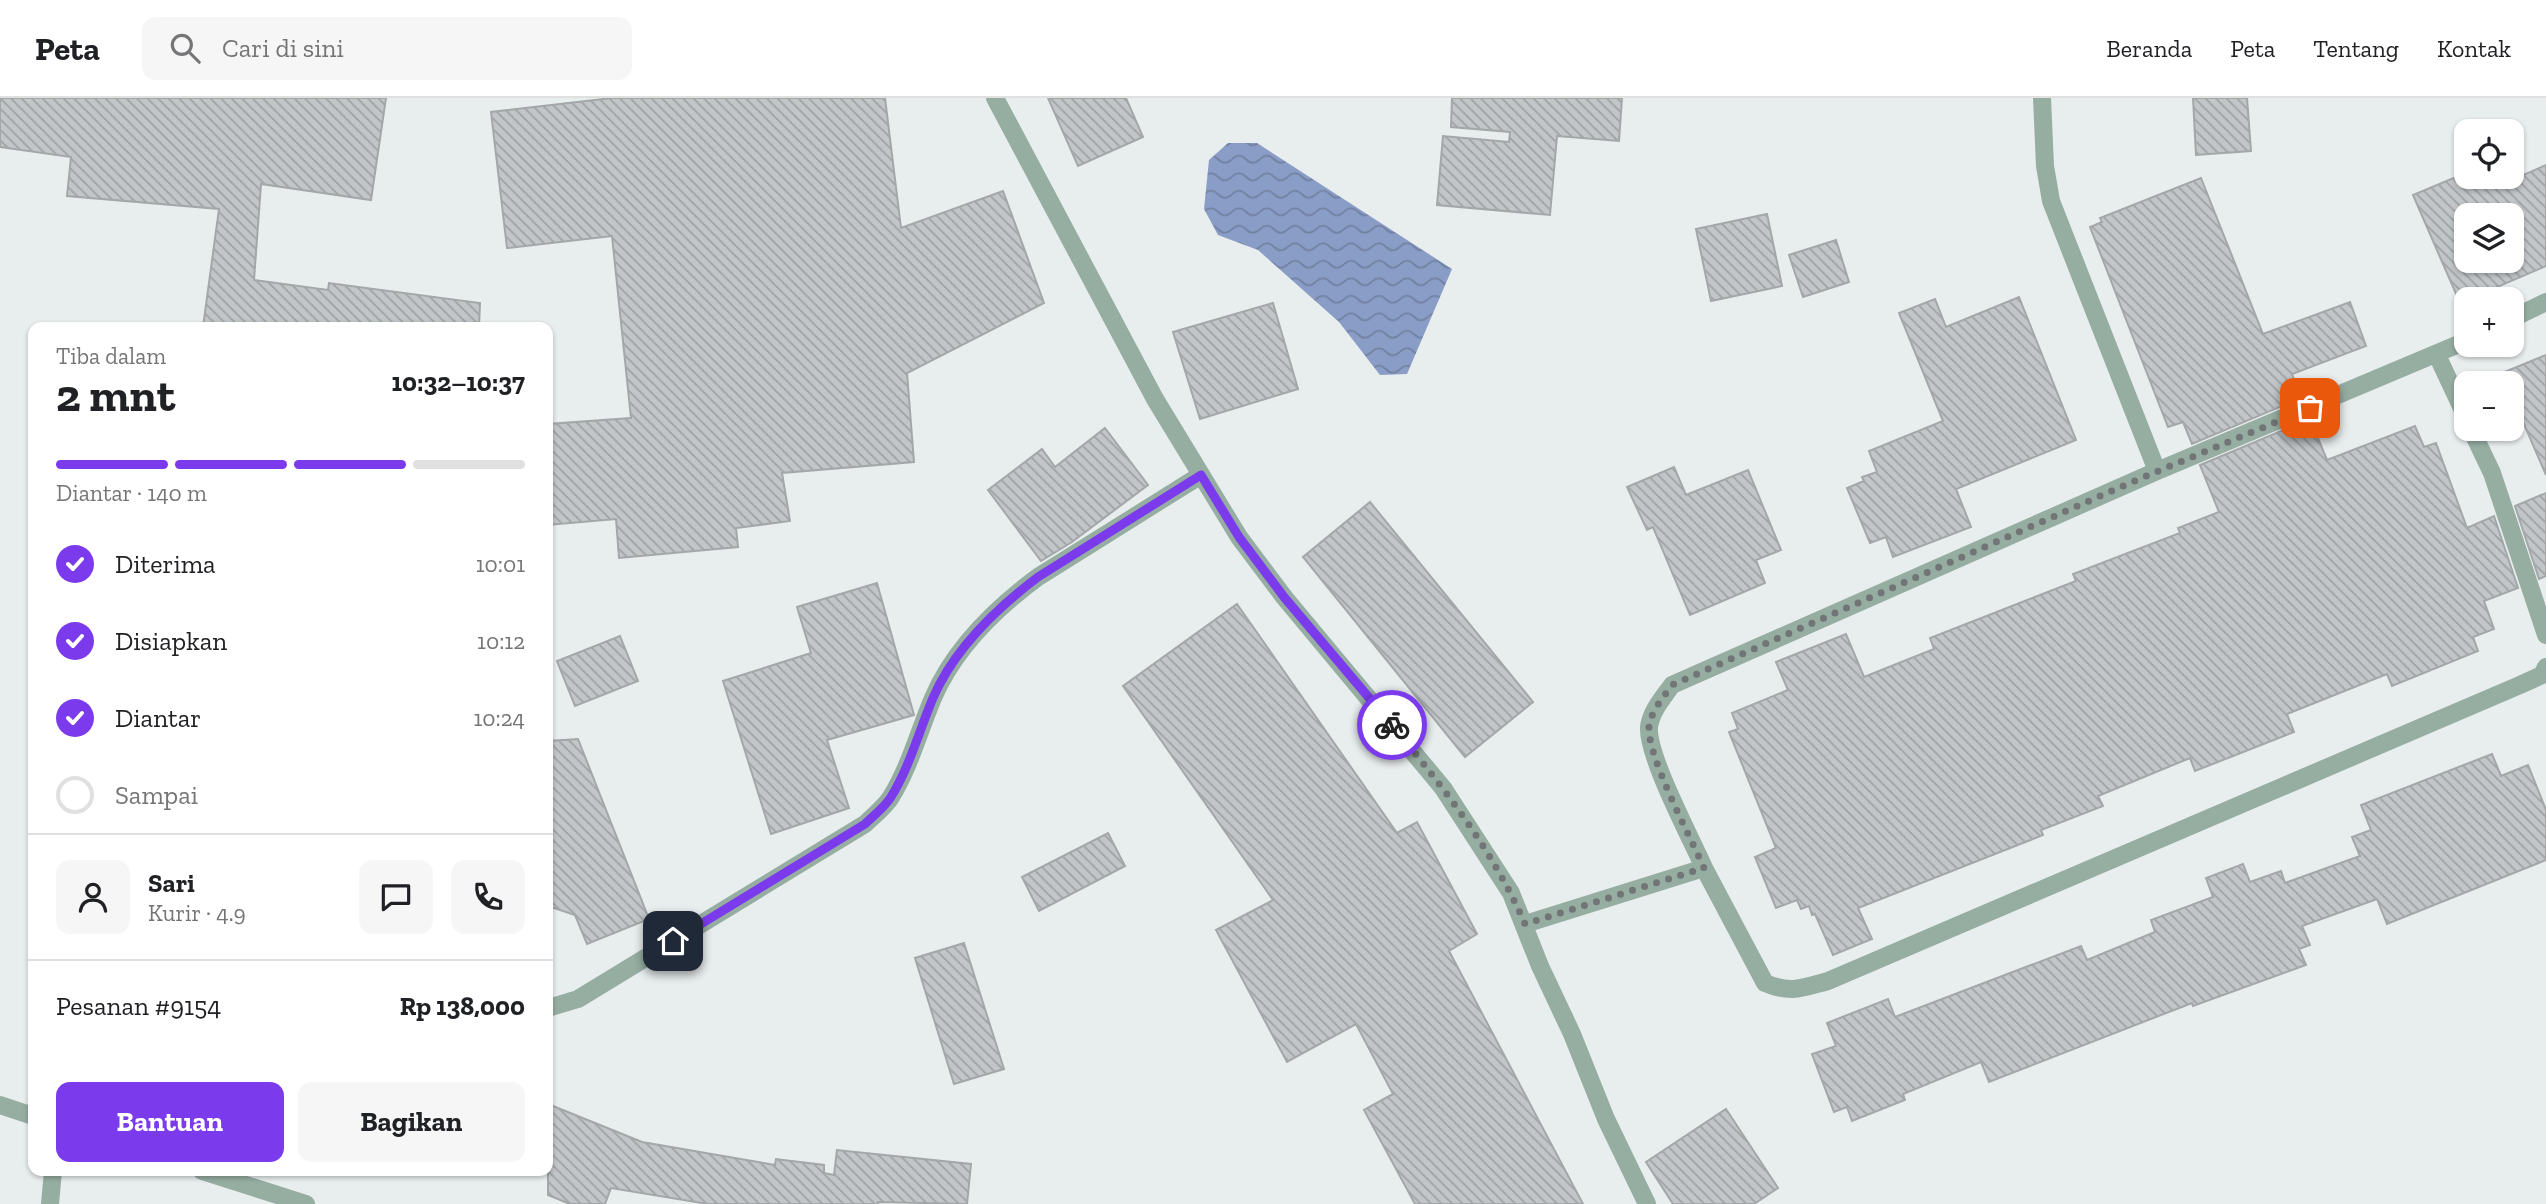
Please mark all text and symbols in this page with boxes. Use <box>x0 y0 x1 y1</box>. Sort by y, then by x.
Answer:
search box <box>142 17 632 80</box>
text: Peta <box>35 29 100 68</box>
icon: search <box>166 29 204 67</box>
text: Cari di sini <box>222 32 344 64</box>
text: Beranda <box>2106 34 2192 63</box>
text: Peta <box>2230 34 2275 63</box>
text: Tentang <box>2313 34 2399 63</box>
text: Kontak <box>2437 34 2511 63</box>
map controls <box>2454 119 2524 441</box>
button: locate <box>2454 119 2524 189</box>
button: layers <box>2454 203 2524 273</box>
button: + <box>2454 287 2524 357</box>
text: Tiba dalam <box>56 342 166 370</box>
text: 10:32–10:37 <box>392 366 525 398</box>
text: 2 mnt <box>56 368 175 423</box>
button: − <box>2454 371 2524 441</box>
pin <box>2280 378 2340 438</box>
icon: bag <box>2291 389 2329 427</box>
text: Diantar · 140 m <box>56 479 207 507</box>
icon: check <box>56 545 94 583</box>
text: Diterima <box>115 548 216 580</box>
text: 10:01 <box>476 550 525 578</box>
icon: check <box>56 622 94 660</box>
text: Disiapkan <box>115 625 227 657</box>
text: 10:12 <box>477 627 525 655</box>
courier <box>1357 690 1427 760</box>
icon: check <box>56 699 94 737</box>
text: Diantar <box>115 702 201 734</box>
text: 10:24 <box>474 704 525 732</box>
icon: bike <box>1373 706 1411 744</box>
text: Sampai <box>115 779 198 811</box>
button: person <box>56 860 130 934</box>
button: chat <box>359 860 433 934</box>
button: phone <box>451 860 525 934</box>
text: Sari <box>148 867 195 899</box>
text: Kurir · 4.9 <box>148 899 246 927</box>
pin <box>643 911 703 971</box>
icon: home <box>654 922 692 960</box>
text: Pesanan #9154 <box>56 990 221 1022</box>
text: Rp 138,000 <box>400 990 525 1022</box>
button: Bantuan <box>56 1082 284 1162</box>
button: Bagikan <box>298 1082 525 1162</box>

